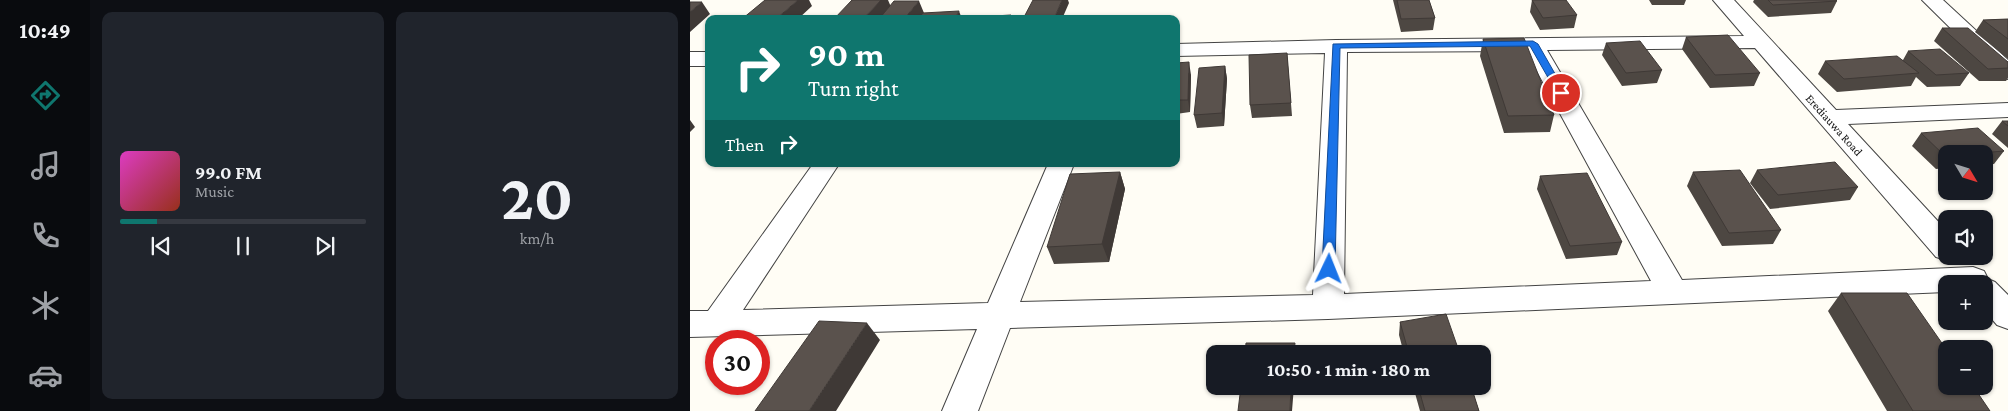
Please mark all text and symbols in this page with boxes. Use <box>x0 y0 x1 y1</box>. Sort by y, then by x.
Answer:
text: 10:49 <box>19 18 71 43</box>
icon: right <box>725 35 790 100</box>
text: 90 m <box>808 35 885 74</box>
pin <box>1540 72 1582 114</box>
text: Turn right <box>808 76 899 101</box>
icon: directions <box>28 78 63 113</box>
icon: arrive <box>1547 79 1575 107</box>
street label: Erediauwa Road <box>1803 91 1866 159</box>
icon: right <box>774 130 802 158</box>
text: Then <box>725 134 764 155</box>
north arrow <box>1938 145 1992 200</box>
map controls <box>1938 145 1993 395</box>
icon: music <box>28 148 63 183</box>
text: 20 <box>501 161 573 233</box>
text: 99.0 FM <box>195 162 262 183</box>
text: Music <box>195 183 234 200</box>
button: sound <box>1938 210 1993 265</box>
icon: phone <box>28 218 63 253</box>
text: km/h <box>520 230 554 247</box>
icon: previous <box>147 232 175 260</box>
icon: pause <box>229 232 257 260</box>
icon: next <box>311 232 339 260</box>
position arrow <box>1302 242 1354 294</box>
button: + <box>1938 275 1993 330</box>
icon: climate <box>28 288 63 323</box>
speed limit sign: 30 <box>705 330 770 395</box>
button: − <box>1938 340 1993 395</box>
icon: car <box>28 358 63 393</box>
text: 10:50 · 1 min · 180 m <box>1267 359 1430 380</box>

